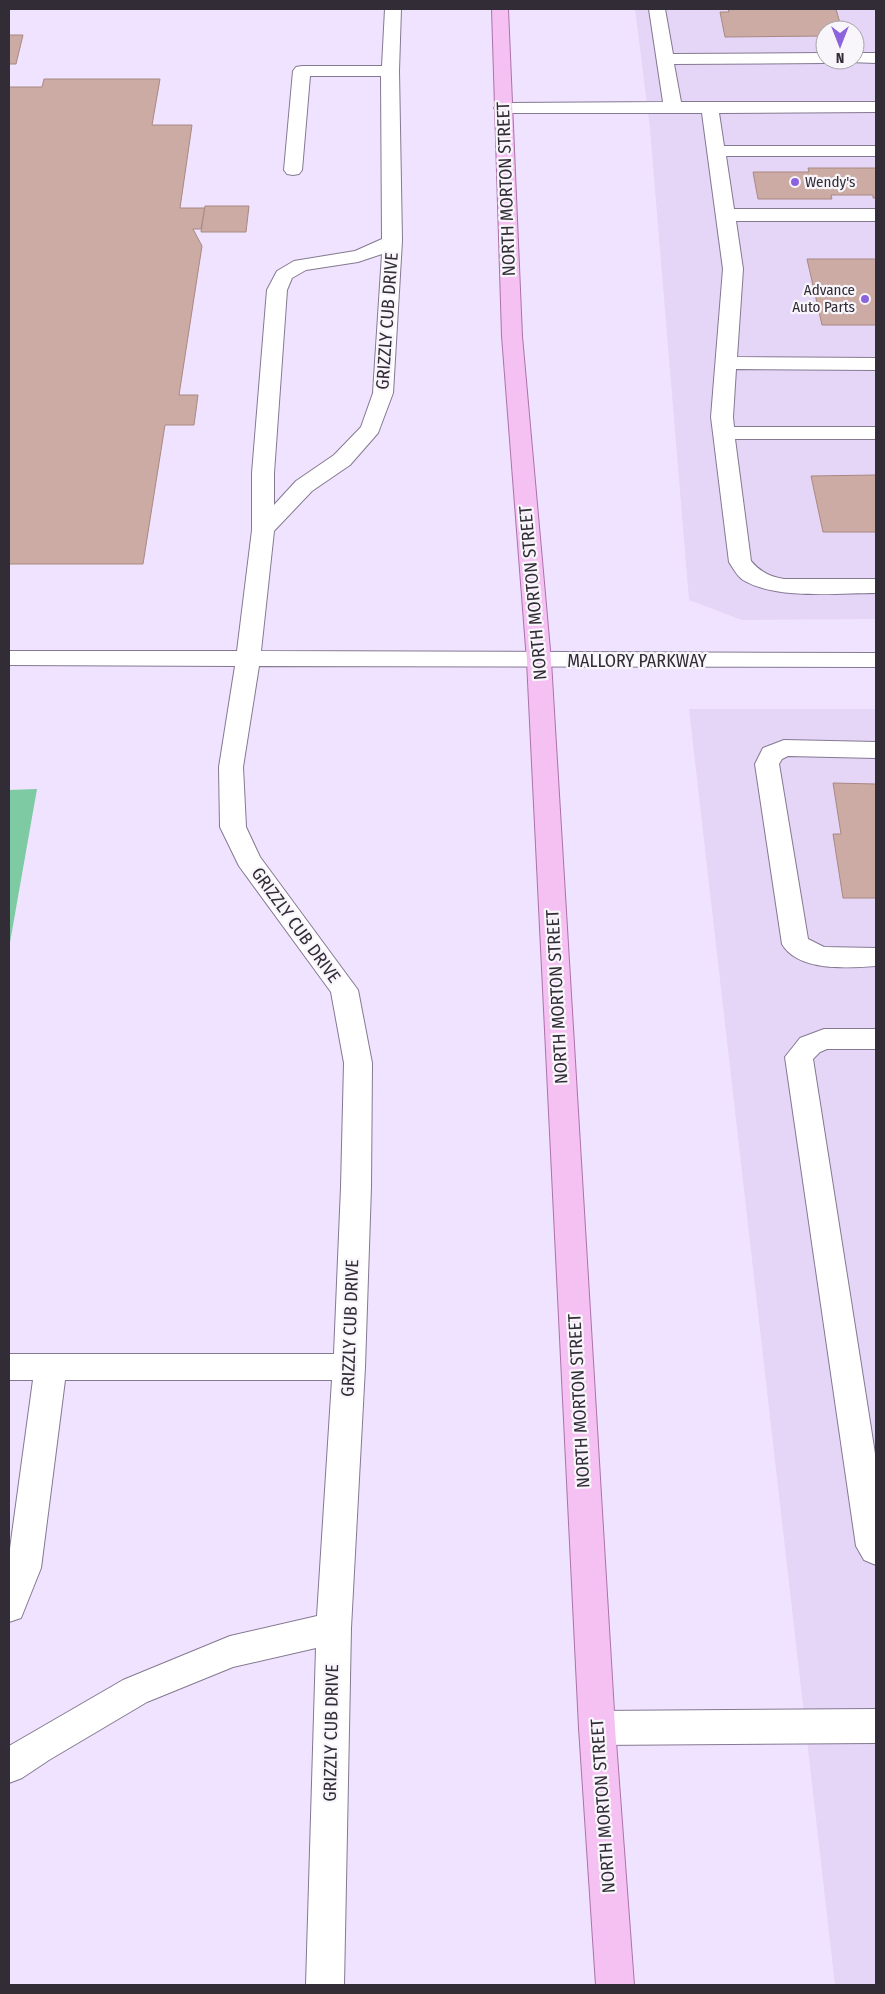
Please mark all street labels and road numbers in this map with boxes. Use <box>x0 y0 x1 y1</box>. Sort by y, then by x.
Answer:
street label: NORTH MORTON STREET <box>492 101 520 277</box>
street label: GRIZZLY CUB DRIVE <box>371 252 403 390</box>
street label: NORTH MORTON STREET <box>514 504 552 681</box>
street label: MALLORY PARKWAY <box>567 650 707 672</box>
street label: GRIZZLY CUB DRIVE <box>247 863 345 987</box>
street label: NORTH MORTON STREET <box>541 909 573 1085</box>
street label: GRIZZLY CUB DRIVE <box>337 1259 363 1397</box>
street label: NORTH MORTON STREET <box>563 1313 595 1489</box>
street label: GRIZZLY CUB DRIVE <box>319 1664 343 1802</box>
street label: NORTH MORTON STREET <box>586 1717 620 1894</box>

